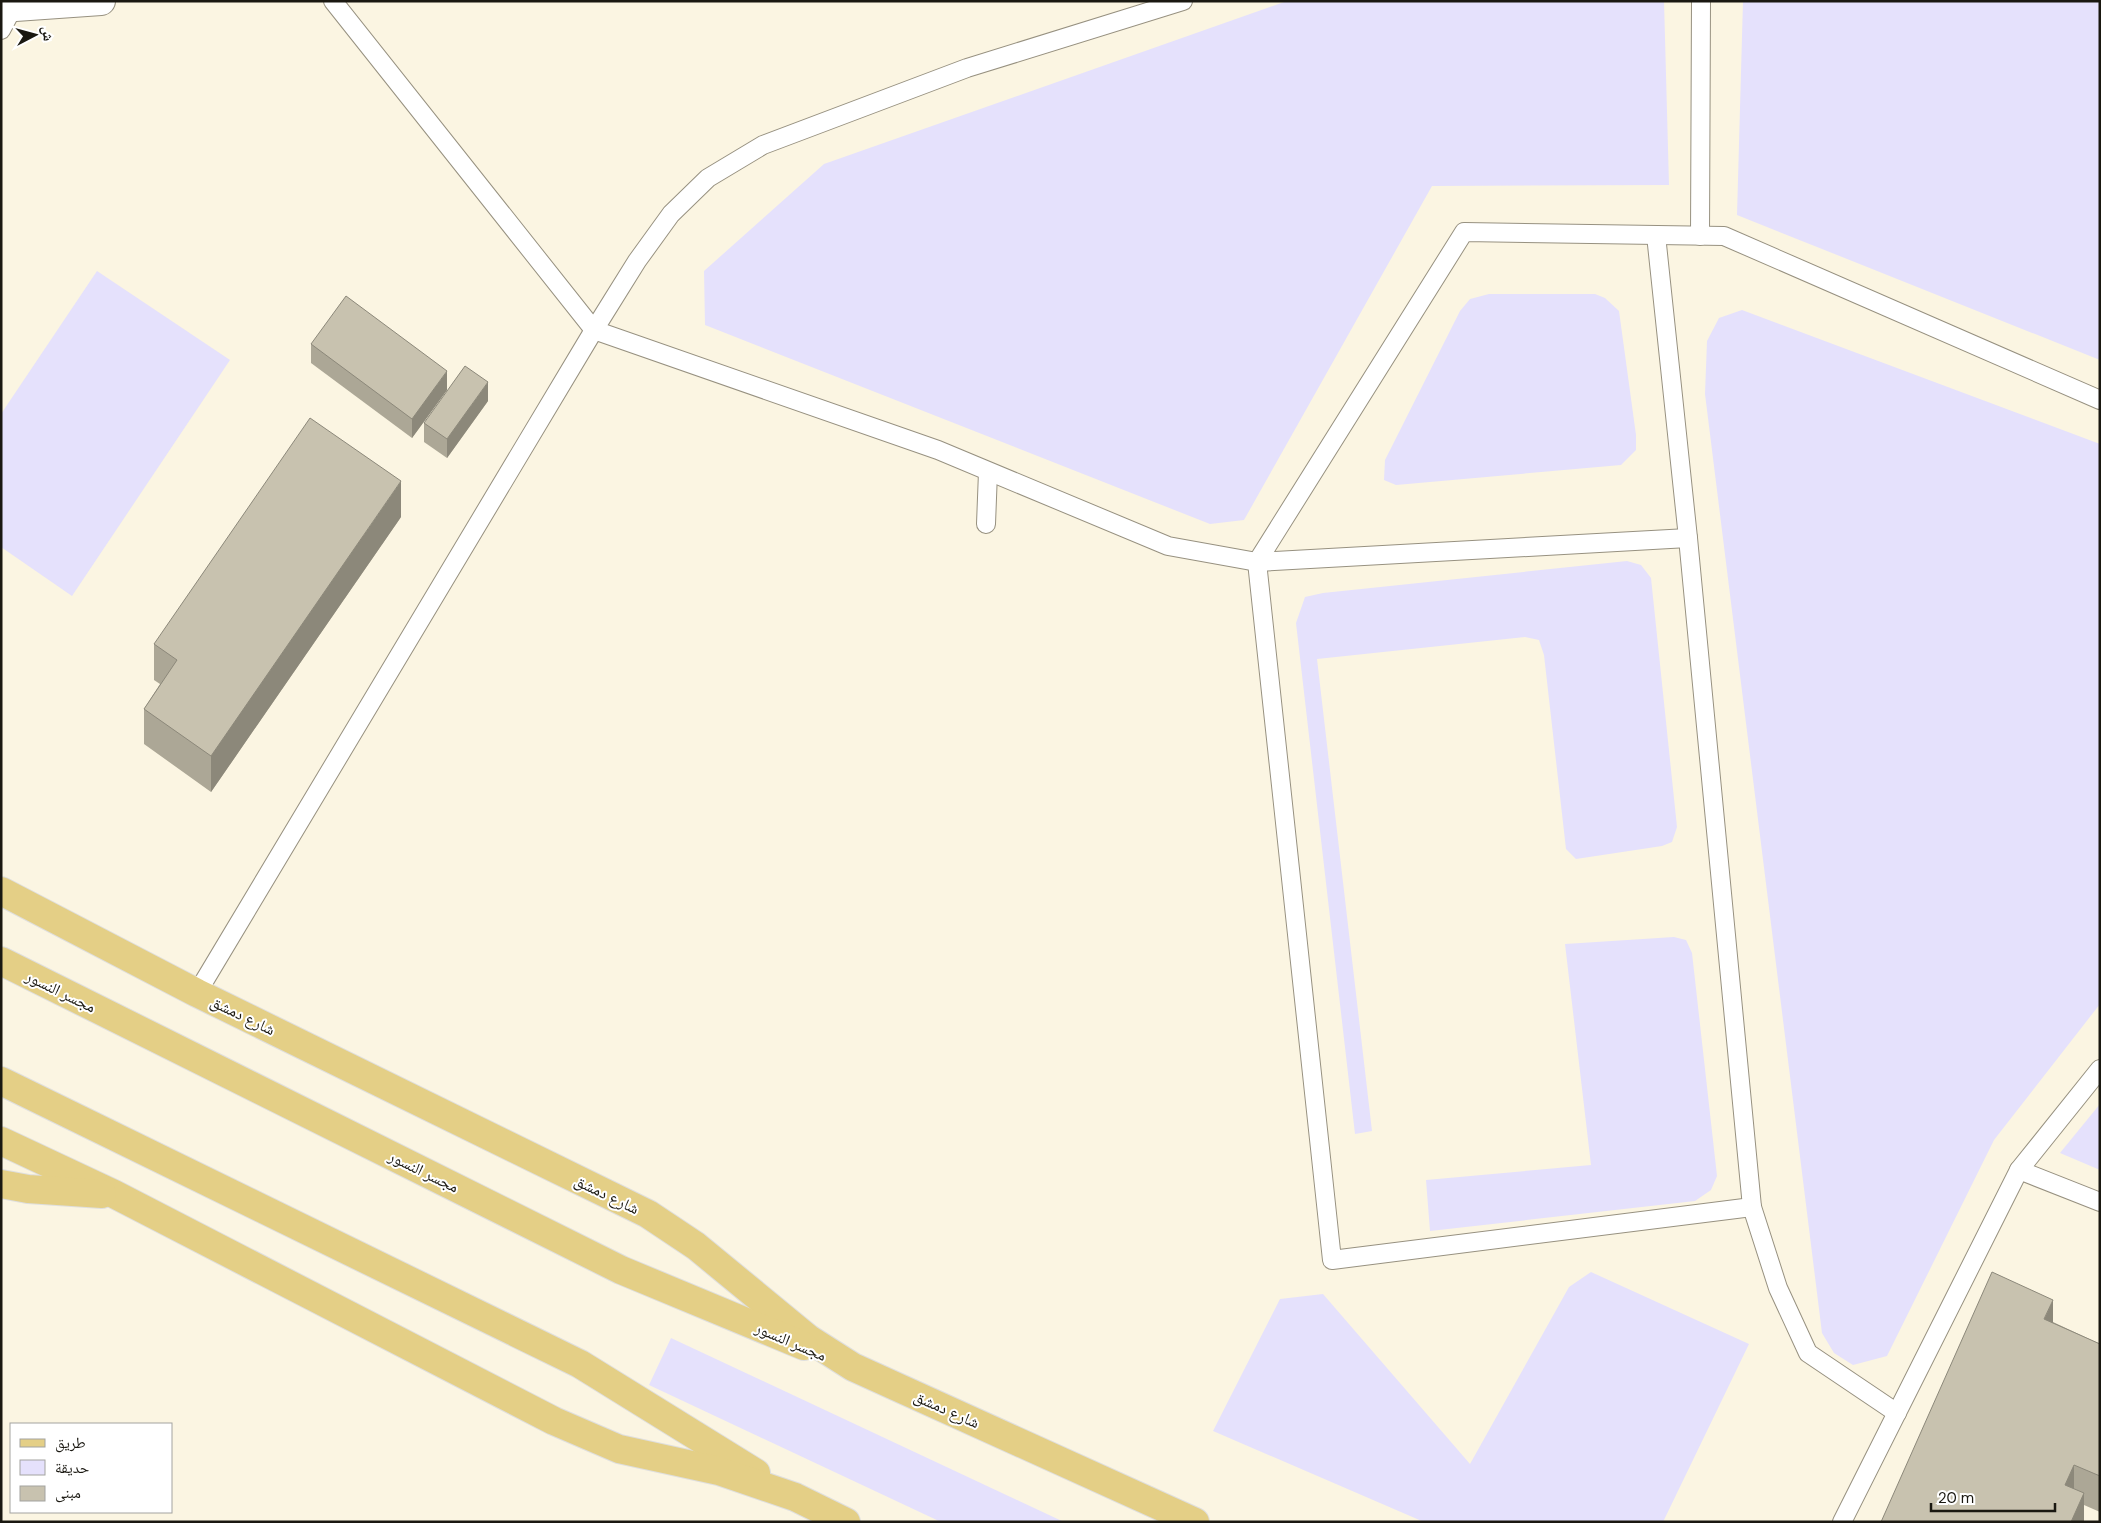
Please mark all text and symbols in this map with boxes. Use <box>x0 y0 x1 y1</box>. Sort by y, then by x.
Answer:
north arrow <box>10 10 60 60</box>
text: ش <box>38 25 58 42</box>
street label: مجسر النسور <box>21 965 99 1017</box>
street label: شارع دمشق <box>207 991 279 1040</box>
street label: مجسر النسور <box>384 1145 462 1197</box>
street label: شارع دمشق <box>571 1170 643 1219</box>
street label: مجسر النسور <box>751 1317 830 1366</box>
street label: شارع دمشق <box>911 1386 983 1433</box>
legend <box>10 1423 172 1513</box>
text: طريق <box>55 1433 86 1453</box>
text: حديقة <box>55 1458 90 1478</box>
scale bar <box>1931 1480 2055 1512</box>
text: مبنى <box>55 1483 81 1503</box>
text: 20 m <box>1938 1488 1974 1508</box>

